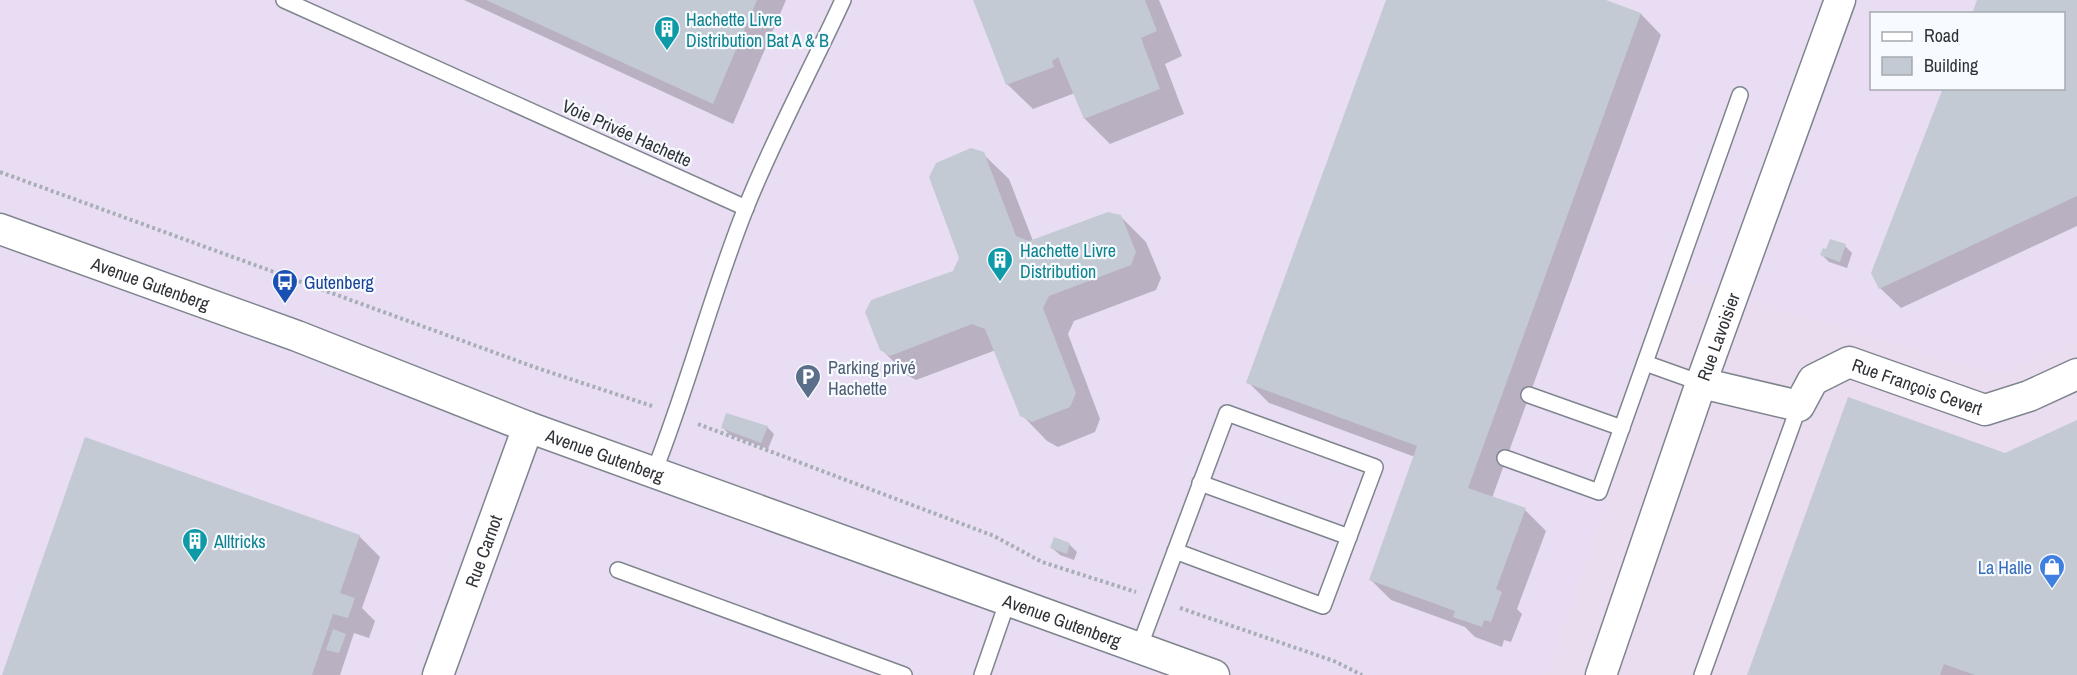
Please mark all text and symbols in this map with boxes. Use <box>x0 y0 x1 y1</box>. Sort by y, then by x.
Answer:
place label: Hachette Livre Distribution Bat A & B <box>686 7 829 53</box>
legend <box>1870 12 2065 90</box>
building icon: Hachette Livre Distribution Bat A & B <box>652 14 682 52</box>
text: Road <box>1924 23 1959 48</box>
text: Building <box>1924 53 1979 78</box>
street label: Voie Privée Hachette <box>558 93 696 173</box>
place label: Hachette Livre Distribution <box>1020 238 1116 284</box>
building icon: Hachette Livre Distribution <box>985 245 1015 283</box>
street label: Avenue Gutenberg <box>87 250 214 316</box>
bus stop icon: Gutenberg <box>270 267 300 305</box>
place label: Gutenberg <box>304 270 375 295</box>
street label: Rue Lavoisier <box>1690 289 1745 384</box>
street label: Rue François Cevert <box>1849 352 1986 421</box>
place label: Parking privé Hachette <box>828 355 916 401</box>
parking icon: Parking privé Hachette <box>793 362 823 400</box>
street label: Avenue Gutenberg <box>542 422 668 488</box>
street label: Rue Carnot <box>458 511 508 591</box>
building icon: Alltricks <box>180 526 210 564</box>
place label: Alltricks <box>213 529 266 554</box>
shop icon: La Halle <box>2037 552 2067 590</box>
place label: La Halle <box>1978 555 2032 580</box>
street label: Avenue Gutenberg <box>999 587 1125 653</box>

